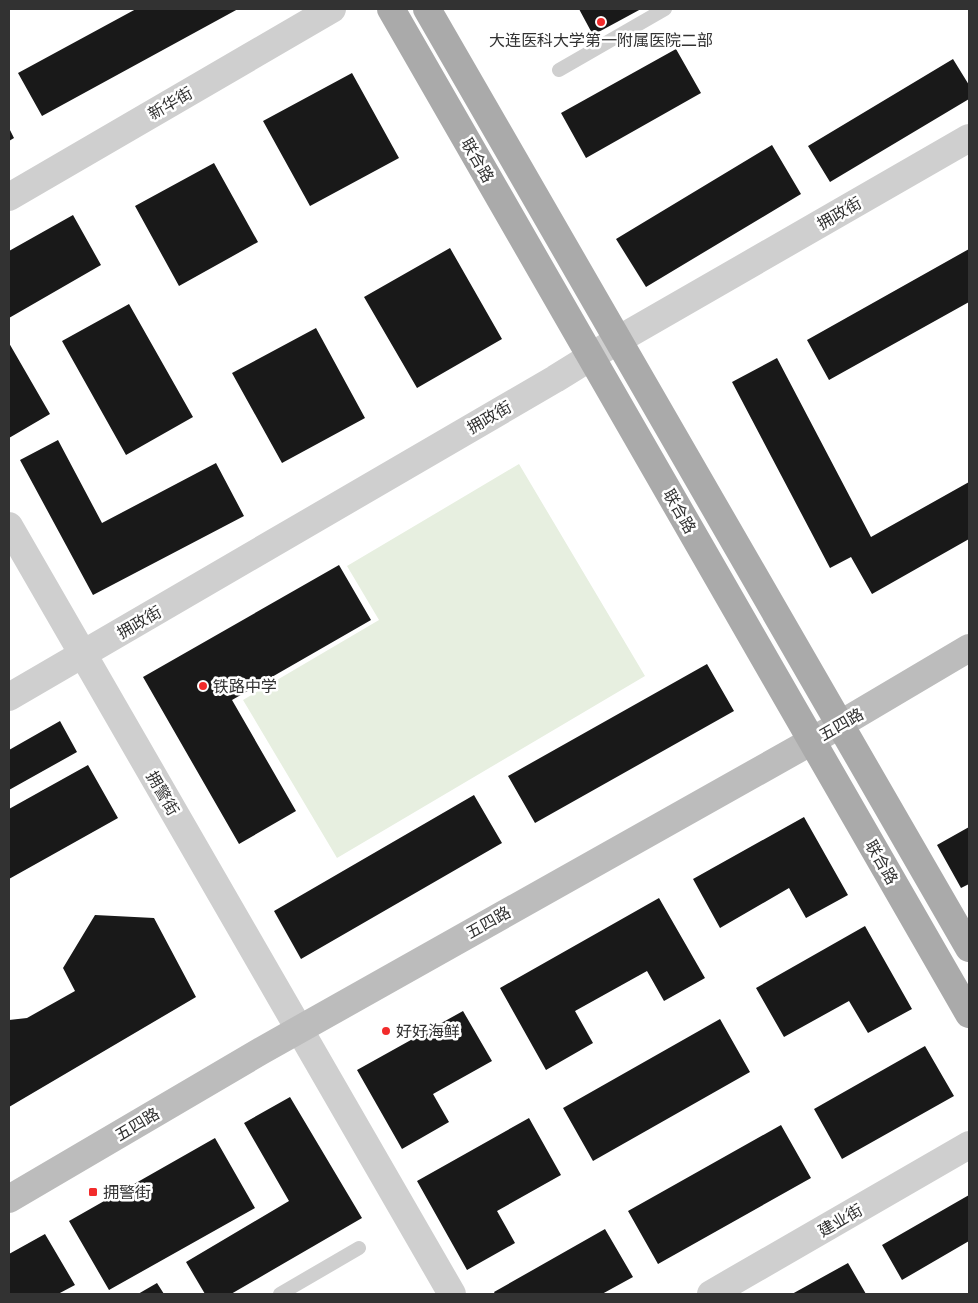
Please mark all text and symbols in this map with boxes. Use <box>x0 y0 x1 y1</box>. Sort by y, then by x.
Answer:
marker: 大连医科大学第一附属医院二部 <box>595 16 607 28</box>
place label: 大连医科大学第一附属医院二部 <box>489 31 713 50</box>
street label: 新华街 <box>145 83 196 124</box>
street label: 联合路 <box>457 135 498 186</box>
street label: 拥政街 <box>814 193 865 234</box>
street label: 拥政街 <box>464 397 515 438</box>
street label: 联合路 <box>659 486 700 537</box>
street label: 拥政街 <box>114 602 165 643</box>
place label: 铁路中学 <box>213 677 277 696</box>
marker: 铁路中学 <box>197 680 209 692</box>
street label: 五四路 <box>816 704 867 745</box>
street label: 拥警街 <box>142 768 183 819</box>
street label: 联合路 <box>861 837 902 888</box>
street label: 五四路 <box>463 902 514 942</box>
place label: 好好海鲜 <box>396 1022 460 1041</box>
marker: 好好海鲜 <box>380 1025 392 1037</box>
street label: 五四路 <box>112 1104 163 1145</box>
place label: 拥警街 <box>103 1183 151 1202</box>
marker: 拥警街 <box>87 1186 99 1198</box>
street label: 建业街 <box>815 1200 866 1241</box>

